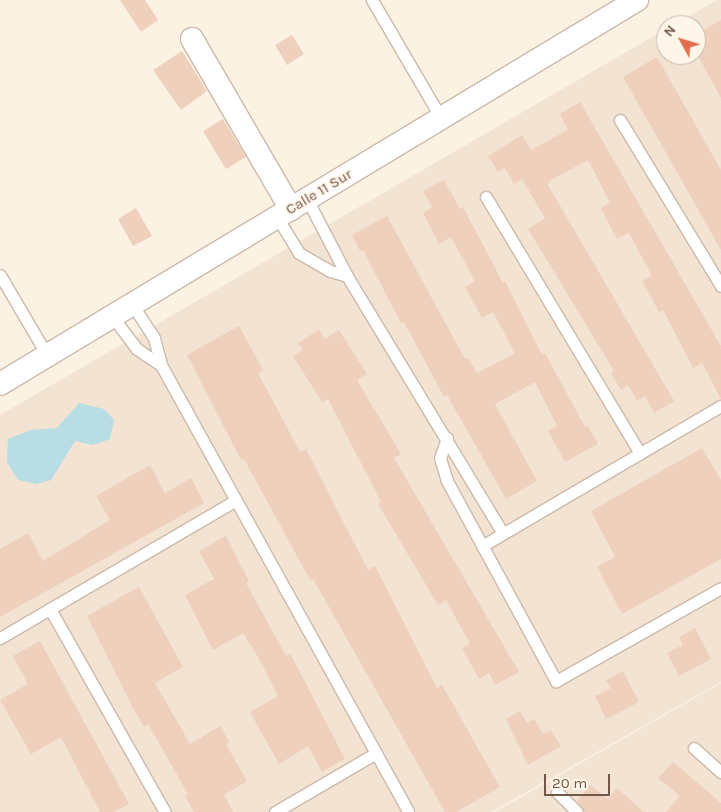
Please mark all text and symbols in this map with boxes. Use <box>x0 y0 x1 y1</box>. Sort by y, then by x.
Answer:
north arrow <box>656 15 706 65</box>
text: N <box>660 22 679 40</box>
street label: Calle 11 Sur <box>283 165 355 219</box>
scale bar <box>546 764 612 796</box>
text: 20 m <box>552 774 587 792</box>

